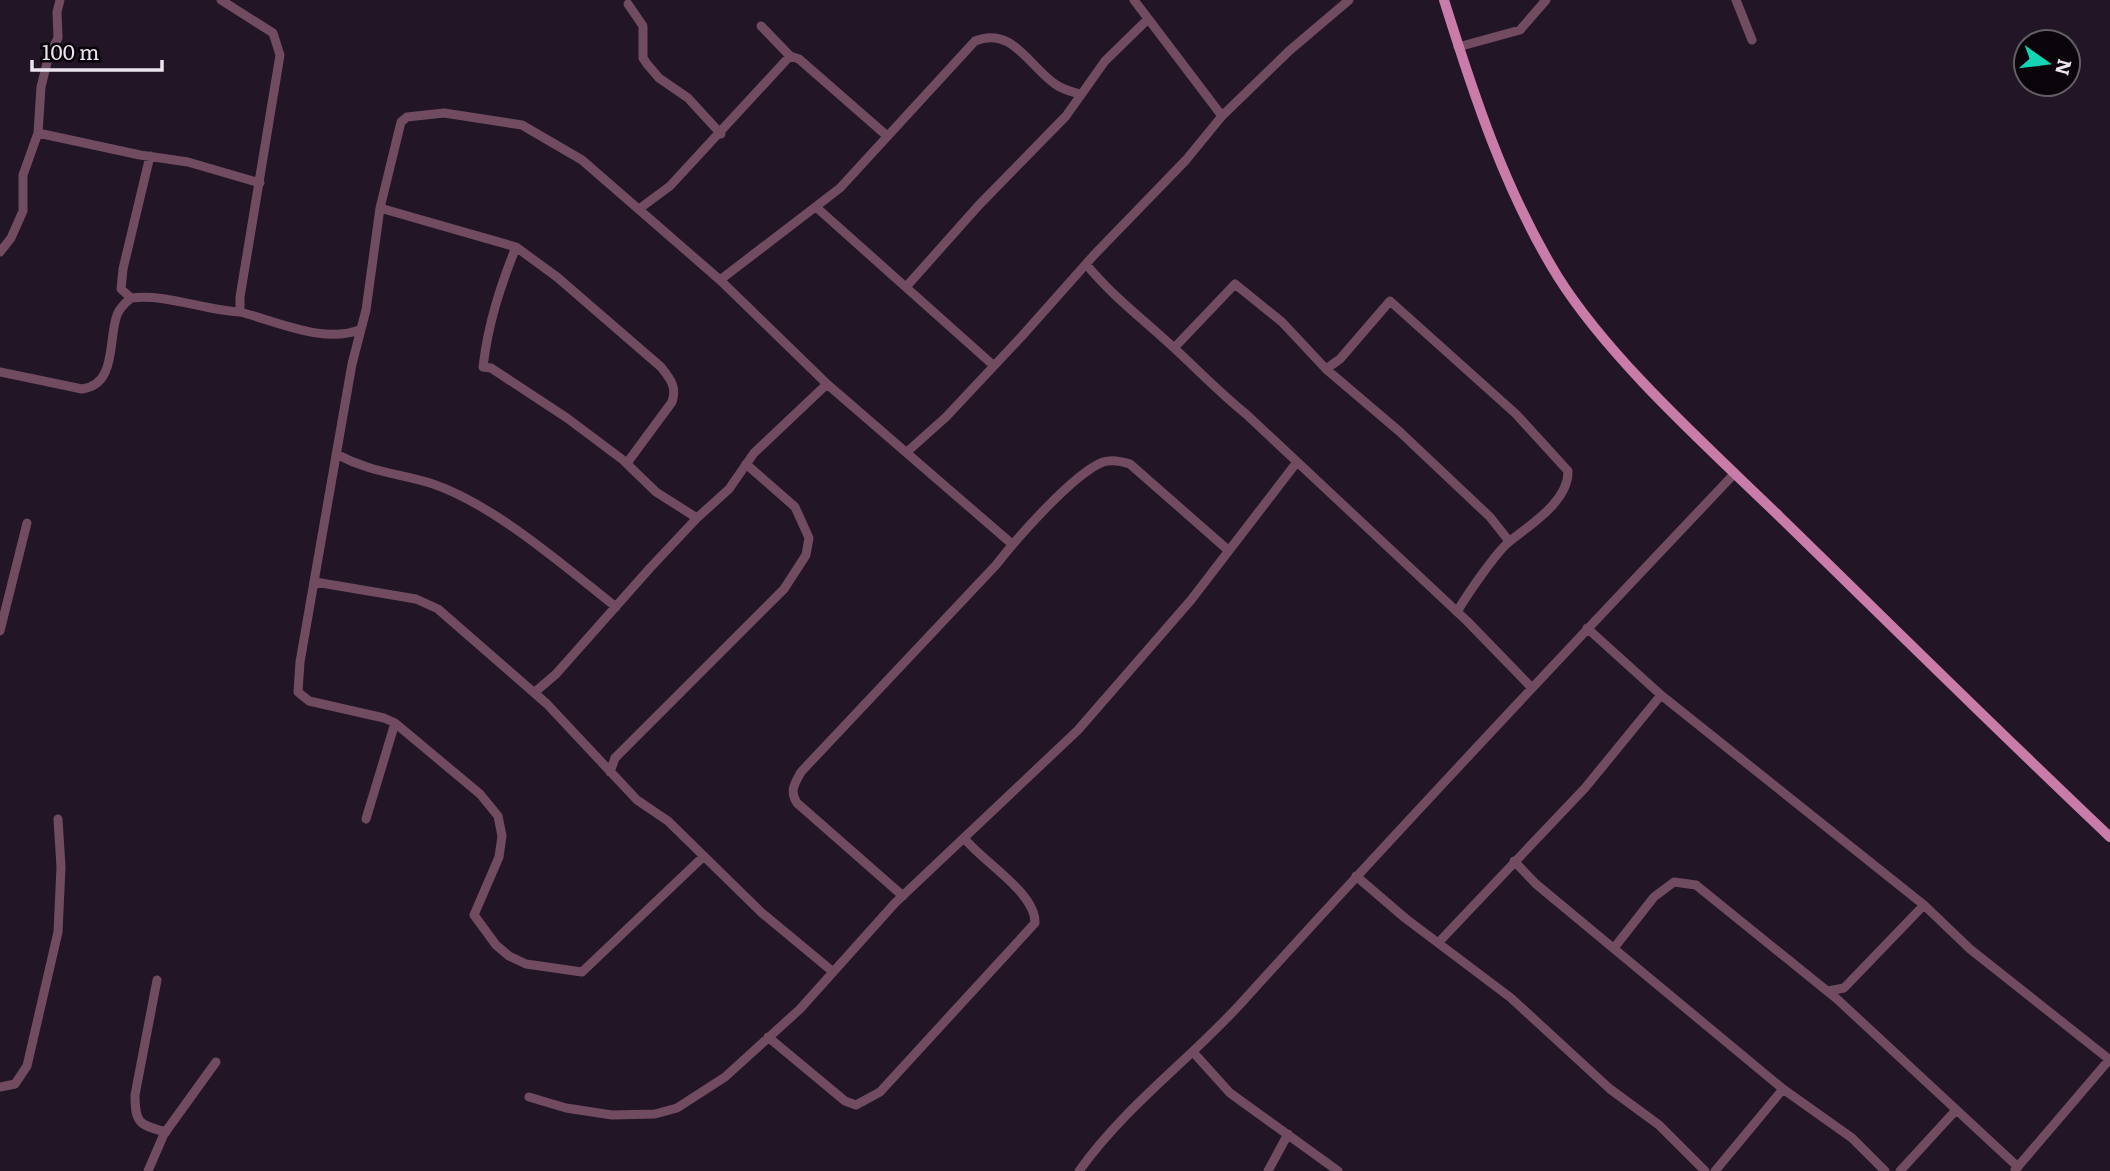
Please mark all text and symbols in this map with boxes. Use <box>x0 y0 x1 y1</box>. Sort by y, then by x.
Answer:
scale bar <box>32 28 161 72</box>
north arrow <box>2012 28 2082 98</box>
text: 100 m <box>42 35 99 66</box>
text: N <box>2049 56 2080 79</box>

